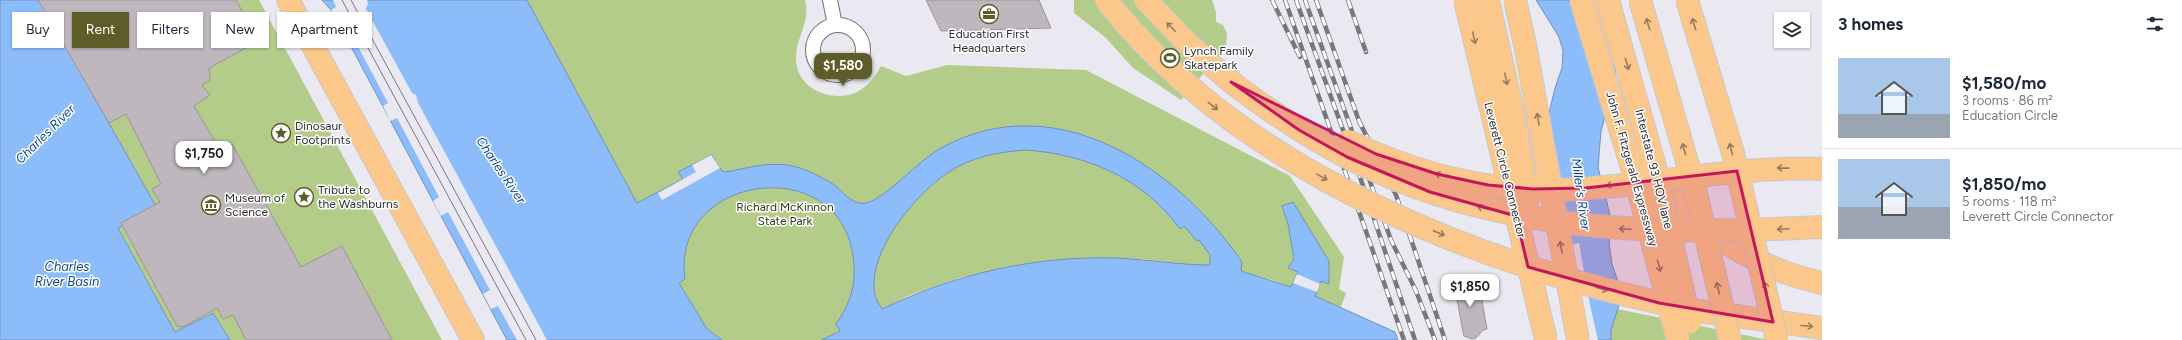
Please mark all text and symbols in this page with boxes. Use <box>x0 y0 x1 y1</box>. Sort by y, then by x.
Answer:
office icon: Education First Headquarters <box>978 3 1000 25</box>
chip: Buy <box>12 12 64 48</box>
chip: Rent <box>72 12 129 48</box>
chip: Filters <box>137 12 203 48</box>
chip: New <box>211 12 269 48</box>
chip: Apartment <box>277 12 372 48</box>
map controls <box>1774 12 1810 48</box>
button: layers <box>1774 12 1810 48</box>
icon: filters <box>2144 13 2166 35</box>
text: 3 homes <box>1838 14 1903 34</box>
one-way arrow <box>1644 17 1651 30</box>
one-way arrow <box>1690 18 1697 31</box>
one-way arrow <box>1166 22 1176 32</box>
place label: Education First Headquarters <box>949 27 1030 55</box>
one-way arrow <box>1470 31 1478 44</box>
place label: Lynch Family Skatepark <box>1184 44 1255 72</box>
sports icon: Lynch Family Skatepark <box>1159 47 1181 69</box>
pin: $1,580 <box>810 53 876 87</box>
one-way arrow <box>1624 57 1631 70</box>
text: $1,580 <box>823 58 863 73</box>
one-way arrow <box>1503 72 1511 85</box>
text: $1,580/mo <box>1962 73 2046 93</box>
icon: home <box>1870 74 1918 122</box>
street label: John F. Fitzgerald Expressway <box>1603 90 1661 249</box>
text: 3 rooms · 86 m² <box>1962 93 2053 108</box>
water label: Charles River <box>12 101 78 167</box>
one-way arrow <box>1208 101 1219 110</box>
street label: Leverett Circle Connector <box>1481 101 1529 239</box>
street label: Interstate 93 HOV lane <box>1632 108 1676 231</box>
text: Education Circle <box>1962 108 2058 123</box>
one-way arrow <box>1534 113 1542 126</box>
place label: Dinosaur Footprints <box>295 119 351 147</box>
place icon: Dinosaur Footprints <box>270 122 292 144</box>
water label: Charles River <box>473 134 529 207</box>
pin: $1,750 <box>171 141 237 175</box>
one-way arrow <box>1679 142 1687 155</box>
one-way arrow <box>1727 142 1734 155</box>
text: $1,750 <box>184 146 224 161</box>
water label: Miller's River <box>1569 157 1594 232</box>
one-way arrow <box>1777 164 1790 172</box>
one-way arrow <box>1435 171 1448 178</box>
one-way arrow <box>1316 173 1328 181</box>
text: $1,850/mo <box>1962 174 2046 194</box>
icon: home <box>1870 175 1918 223</box>
one-way arrow <box>1606 182 1619 189</box>
place label: Tribute to the Washburns <box>318 183 399 211</box>
place icon: Tribute to the Washburns <box>293 186 315 208</box>
place label: Museum of Science <box>225 191 286 219</box>
museum icon: Museum of Science <box>200 194 222 216</box>
text: 5 rooms · 118 m² <box>1962 194 2057 209</box>
park label: Richard McKinnon State Park <box>736 200 834 228</box>
one-way arrow <box>1477 203 1490 211</box>
text: Leverett Circle Connector <box>1962 209 2113 224</box>
one-way arrow <box>1777 225 1790 233</box>
one-way arrow <box>1619 226 1632 233</box>
one-way arrow <box>1432 230 1444 238</box>
one-way arrow <box>1556 241 1564 254</box>
water label: Charles River Basin <box>35 259 99 289</box>
one-way arrow <box>1656 259 1663 272</box>
pin: $1,850 <box>1437 274 1503 308</box>
text: $1,850 <box>1450 279 1490 294</box>
one-way arrow <box>1714 282 1722 295</box>
one-way arrow <box>1761 282 1769 295</box>
one-way arrow <box>1595 286 1608 293</box>
one-way arrow <box>1800 323 1813 330</box>

